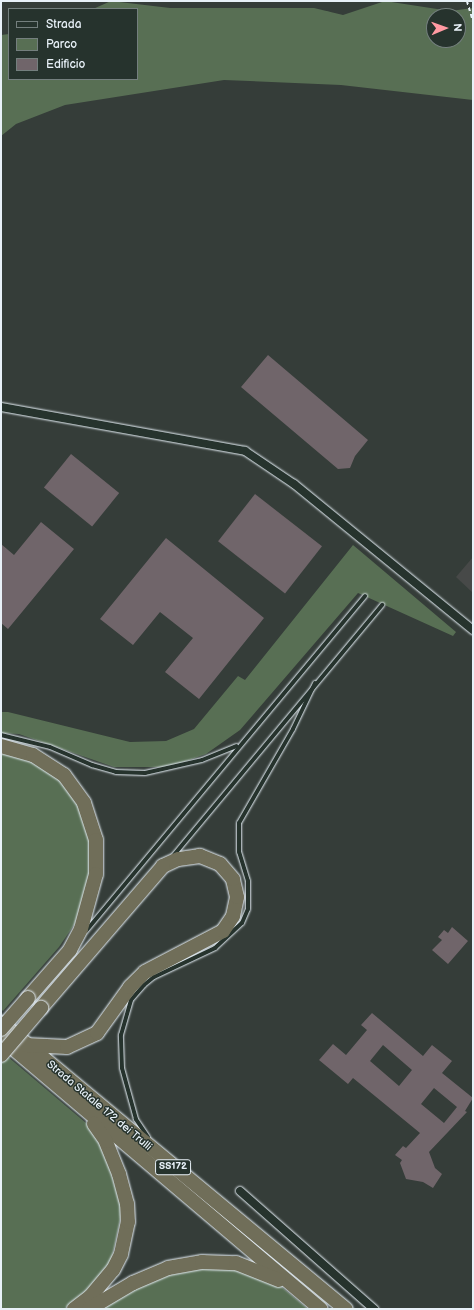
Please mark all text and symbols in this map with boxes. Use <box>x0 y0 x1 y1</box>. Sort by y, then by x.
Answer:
legend <box>8 8 138 80</box>
north arrow <box>426 8 466 48</box>
text: Strada <box>46 17 82 32</box>
text: N <box>451 23 464 32</box>
text: Parco <box>46 37 77 52</box>
text: Edificio <box>46 57 85 72</box>
street label: Strada Statale 172 dei Trulli <box>44 1058 154 1154</box>
road number: SS172 <box>155 1159 191 1175</box>

